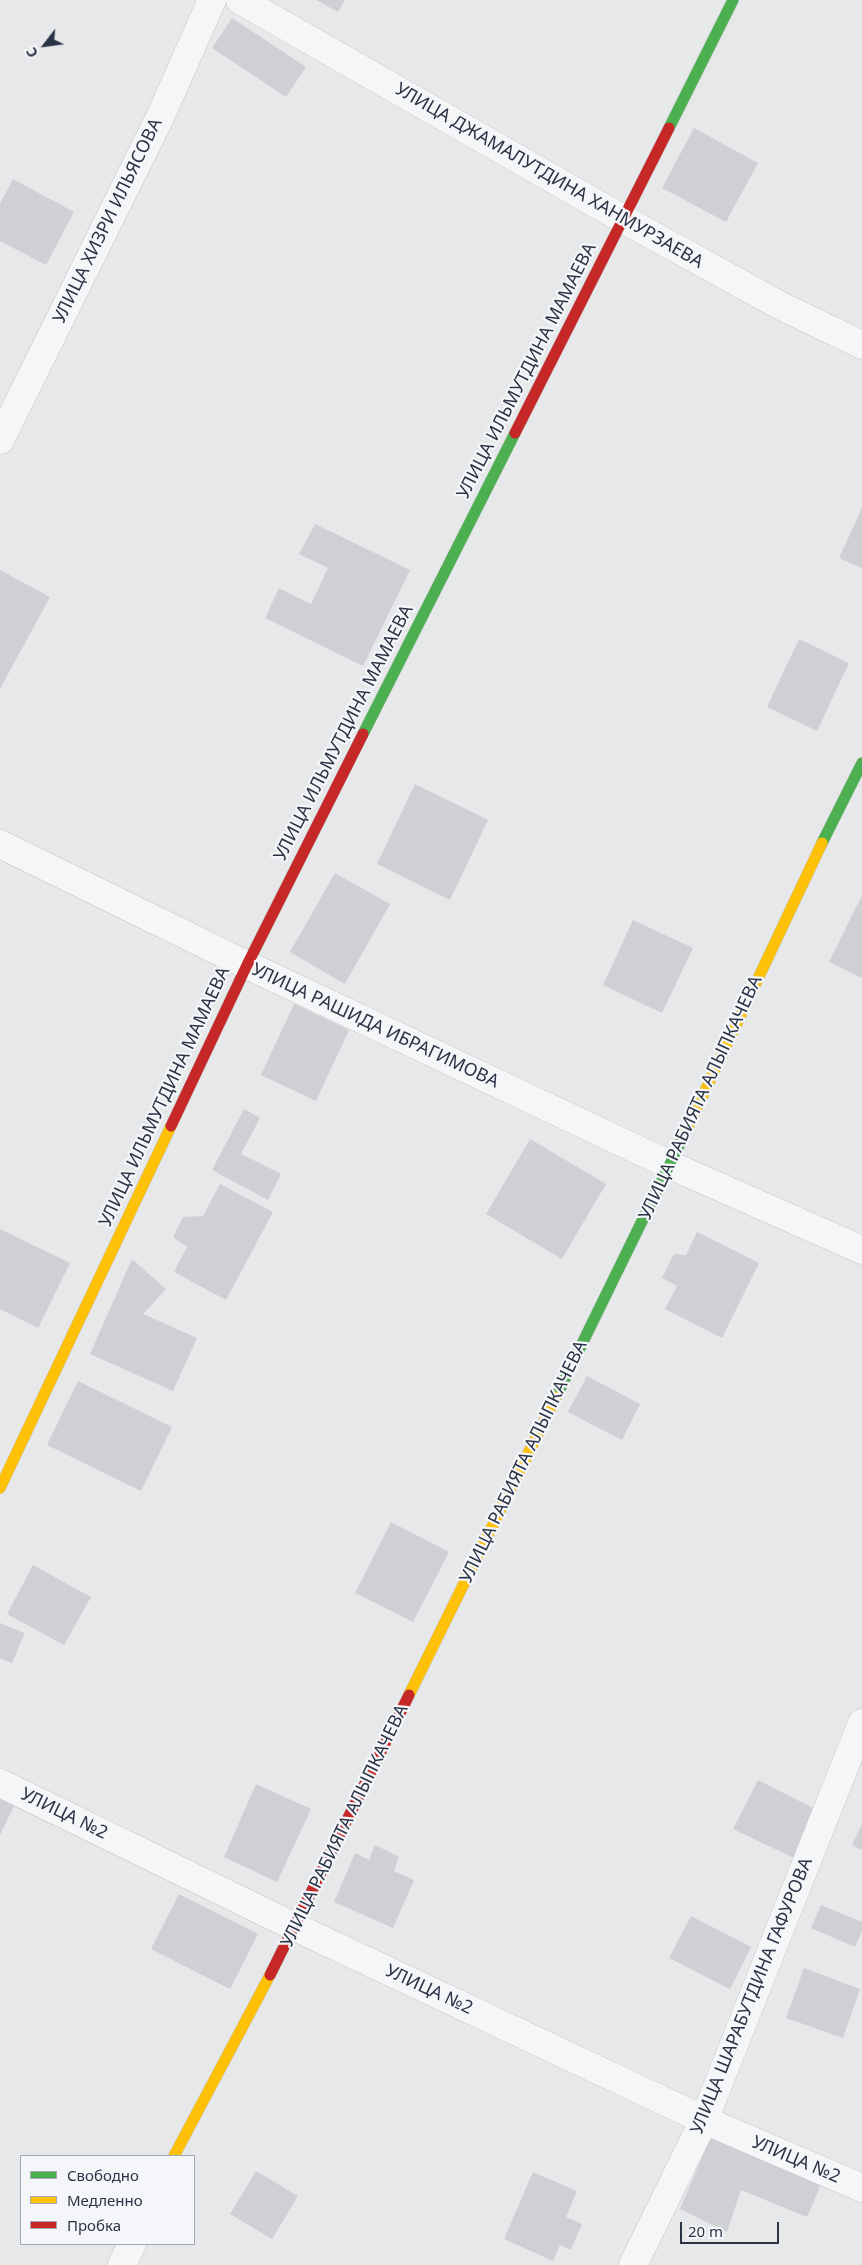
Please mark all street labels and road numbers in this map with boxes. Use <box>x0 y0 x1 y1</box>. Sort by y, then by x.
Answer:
street label: УЛИЦА ДЖАМАЛУТДИНА ХАНМУРЗАЕВА <box>391 79 707 273</box>
street label: УЛИЦА ХИЗРИ ИЛЬЯСОВА <box>49 115 167 327</box>
street label: УЛИЦА ИЛЬМУТДИНА МАМАЕВА <box>453 239 601 503</box>
street label: УЛИЦА ИЛЬМУТДИНА МАМАЕВА <box>270 601 418 865</box>
street label: УЛИЦА РАШИДА ИБРАГИМОВА <box>248 959 502 1093</box>
street label: УЛИЦА ИЛЬМУТДИНА МАМАЕВА <box>95 964 235 1230</box>
street label: УЛИЦА РАБИЯТА АЛЫПКАЧЕВА <box>635 972 767 1224</box>
street label: УЛИЦА РАБИЯТА АЛЫПКАЧЕВА <box>456 1337 592 1587</box>
street label: УЛИЦА РАБИЯТА АЛЫПКАЧЕВА <box>277 1701 413 1951</box>
street label: УЛИЦА №2 <box>17 1784 111 1844</box>
street label: УЛИЦА ШАРАБУТДИНА ГАФУРОВА <box>686 1855 818 2137</box>
street label: УЛИЦА №2 <box>382 1960 476 2020</box>
street label: УЛИЦА №2 <box>749 2132 843 2188</box>

